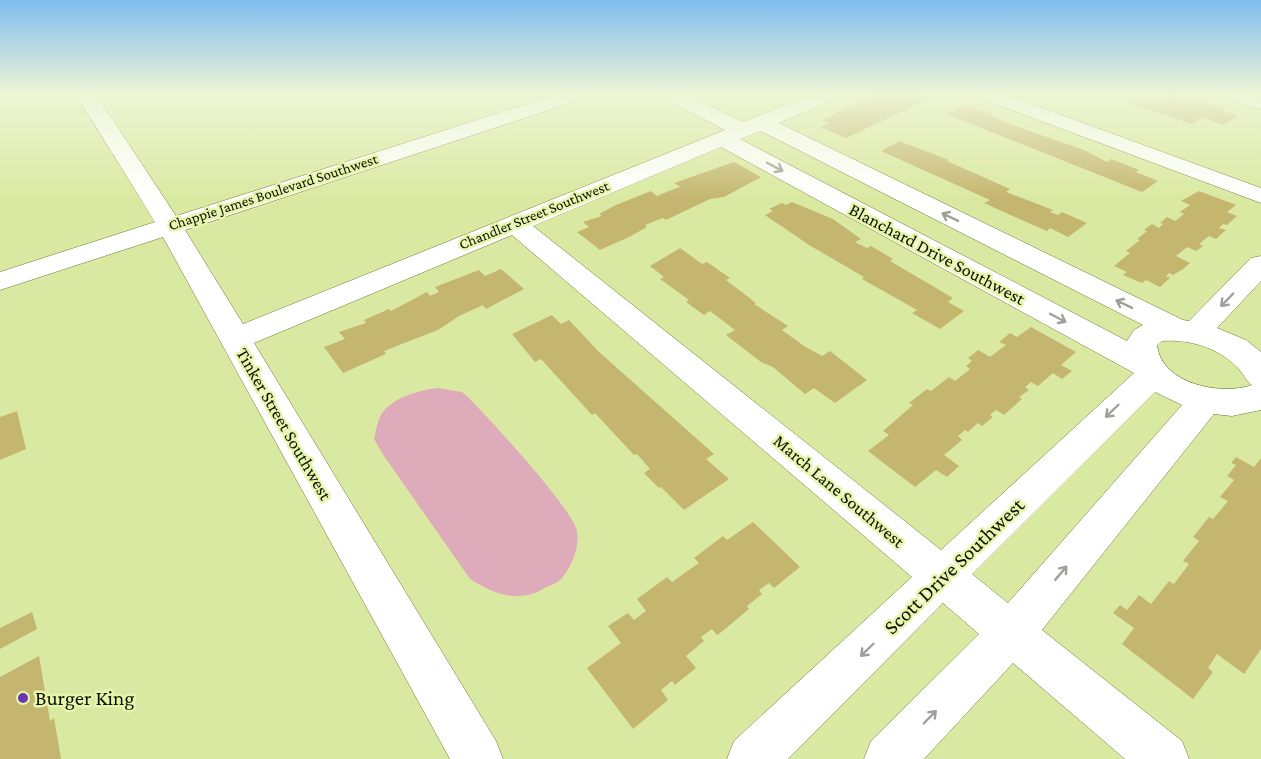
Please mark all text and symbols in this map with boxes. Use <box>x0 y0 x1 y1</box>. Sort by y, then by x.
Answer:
street label: Chappie James Boulevard Southwest <box>166 150 381 234</box>
one-way arrow <box>766 161 783 173</box>
street label: Chandler Street Southwest <box>457 177 612 252</box>
street label: Blanchard Drive Southwest <box>846 199 1029 309</box>
one-way arrow <box>941 210 959 222</box>
one-way arrow <box>1219 292 1234 307</box>
one-way arrow <box>1116 297 1134 309</box>
one-way arrow <box>1049 312 1066 324</box>
street label: Tinker Street Southwest <box>232 344 336 505</box>
one-way arrow <box>1105 404 1120 419</box>
street label: March Lane Southwest <box>770 430 909 552</box>
street label: Scott Drive Southwest <box>879 492 1030 639</box>
one-way arrow <box>1054 566 1068 581</box>
one-way arrow <box>859 642 874 657</box>
place label: Burger King <box>35 686 134 710</box>
marker: Burger King <box>16 691 30 705</box>
one-way arrow <box>922 709 937 724</box>

